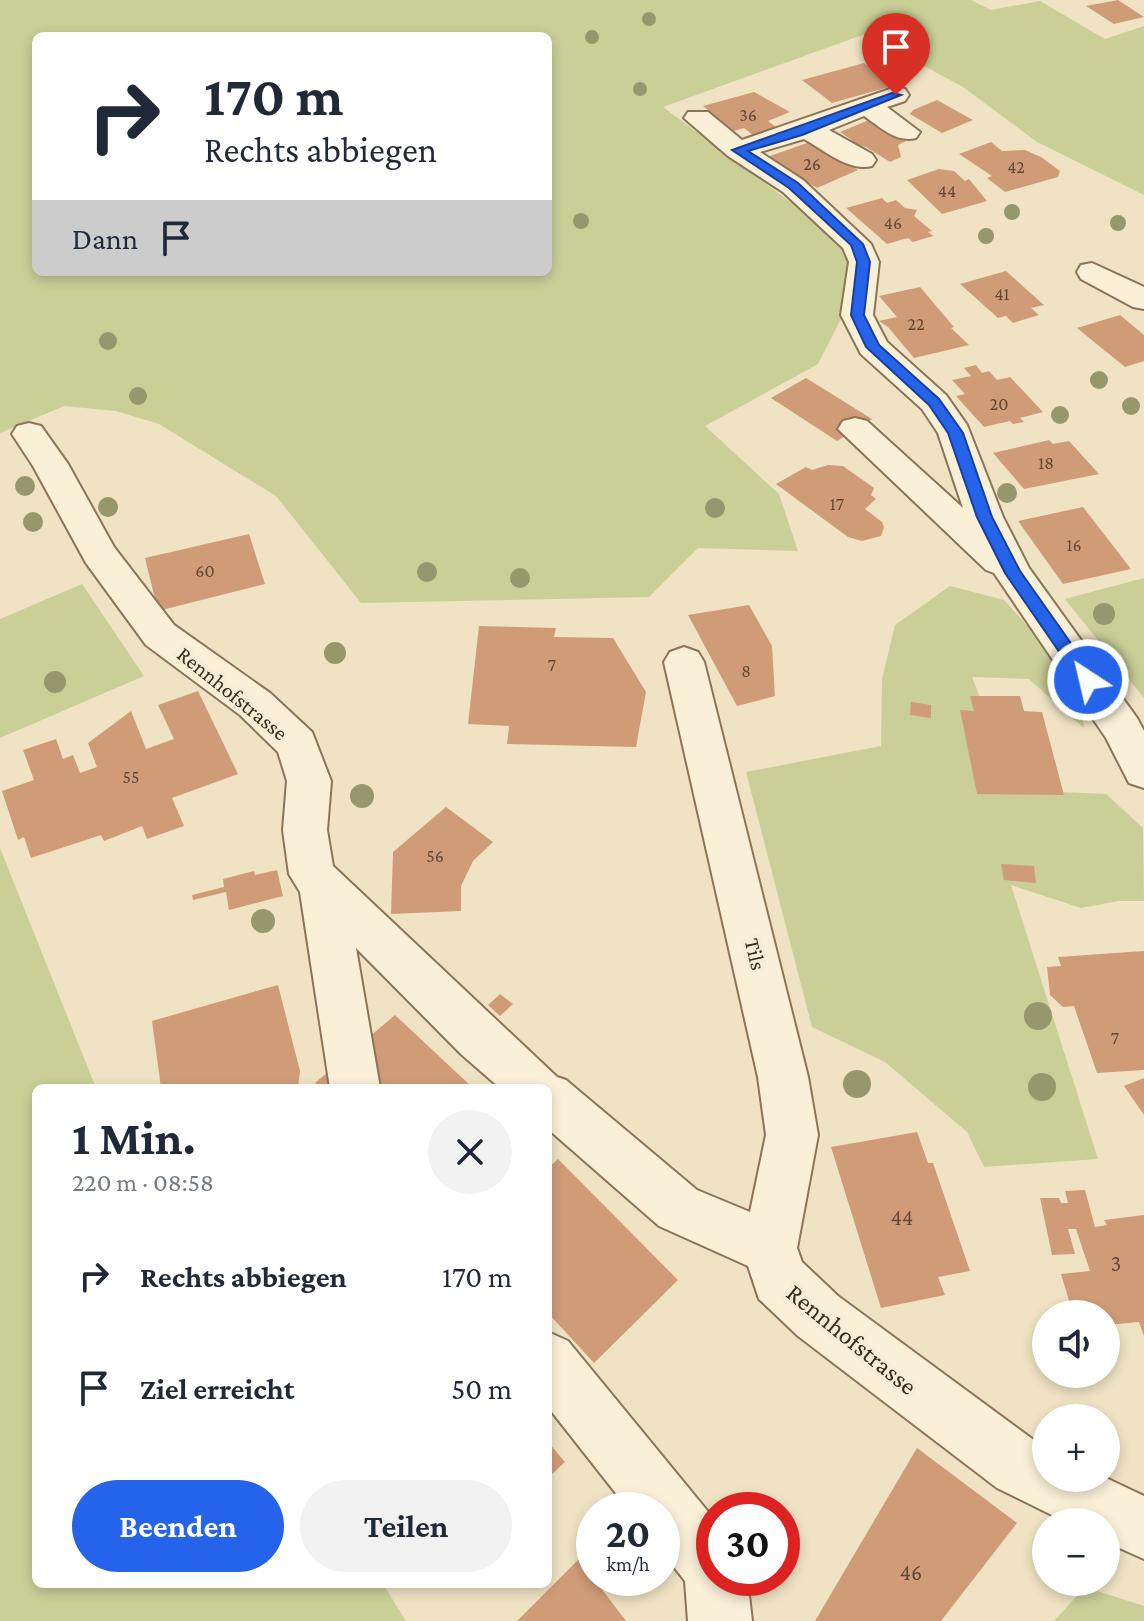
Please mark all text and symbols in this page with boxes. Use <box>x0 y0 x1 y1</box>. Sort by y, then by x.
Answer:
pin <box>862 13 930 95</box>
icon: arrive <box>874 25 918 69</box>
icon: right <box>72 64 176 168</box>
text: 170 m <box>204 65 343 127</box>
house number: 36 <box>739 105 757 125</box>
text: Rechts abbiegen <box>204 130 437 170</box>
house number: 26 <box>803 154 821 174</box>
house number: 42 <box>1007 157 1025 177</box>
house number: 44 <box>938 181 956 201</box>
house number: 46 <box>884 213 902 233</box>
icon: arrive <box>154 216 198 260</box>
text: Dann <box>72 222 138 255</box>
house number: 41 <box>994 284 1010 304</box>
house number: 22 <box>907 314 925 334</box>
house number: 20 <box>990 394 1008 414</box>
house number: 18 <box>1038 453 1054 473</box>
house number: 17 <box>830 494 844 514</box>
house number: 16 <box>1066 535 1082 555</box>
house number: 60 <box>195 561 215 581</box>
position arrow <box>1046 638 1130 722</box>
street label: Rennhofstrasse <box>172 641 293 746</box>
house number: 7 <box>548 655 556 675</box>
house number: 8 <box>741 661 751 681</box>
house number: 55 <box>123 767 139 787</box>
house number: 56 <box>426 846 444 866</box>
street label: Tils <box>740 936 771 973</box>
house number: 7 <box>1111 1028 1119 1048</box>
button: close <box>428 1110 512 1194</box>
text: 1 Min. <box>72 1111 196 1164</box>
text: 220 m · 08:58 <box>72 1168 214 1197</box>
house number: 44 <box>891 1205 913 1230</box>
house number: 3 <box>1111 1251 1121 1276</box>
icon: right <box>72 1254 116 1298</box>
text: Rechts abbiegen <box>140 1260 347 1293</box>
text: 170 m <box>442 1260 512 1293</box>
street label: Rennhofstrasse <box>781 1278 923 1401</box>
map controls <box>1032 1300 1120 1596</box>
button: sound <box>1032 1300 1120 1388</box>
icon: arrive <box>72 1366 116 1410</box>
text: Ziel erreicht <box>140 1372 295 1405</box>
text: 50 m <box>451 1372 512 1405</box>
button: + <box>1032 1404 1120 1492</box>
button: Beenden <box>72 1480 284 1572</box>
button: Teilen <box>300 1480 512 1572</box>
speed limit sign: 30 <box>696 1492 800 1596</box>
button: − <box>1032 1508 1120 1596</box>
text: 20 <box>606 1511 650 1556</box>
text: km/h <box>606 1553 650 1575</box>
house number: 46 <box>900 1560 922 1585</box>

